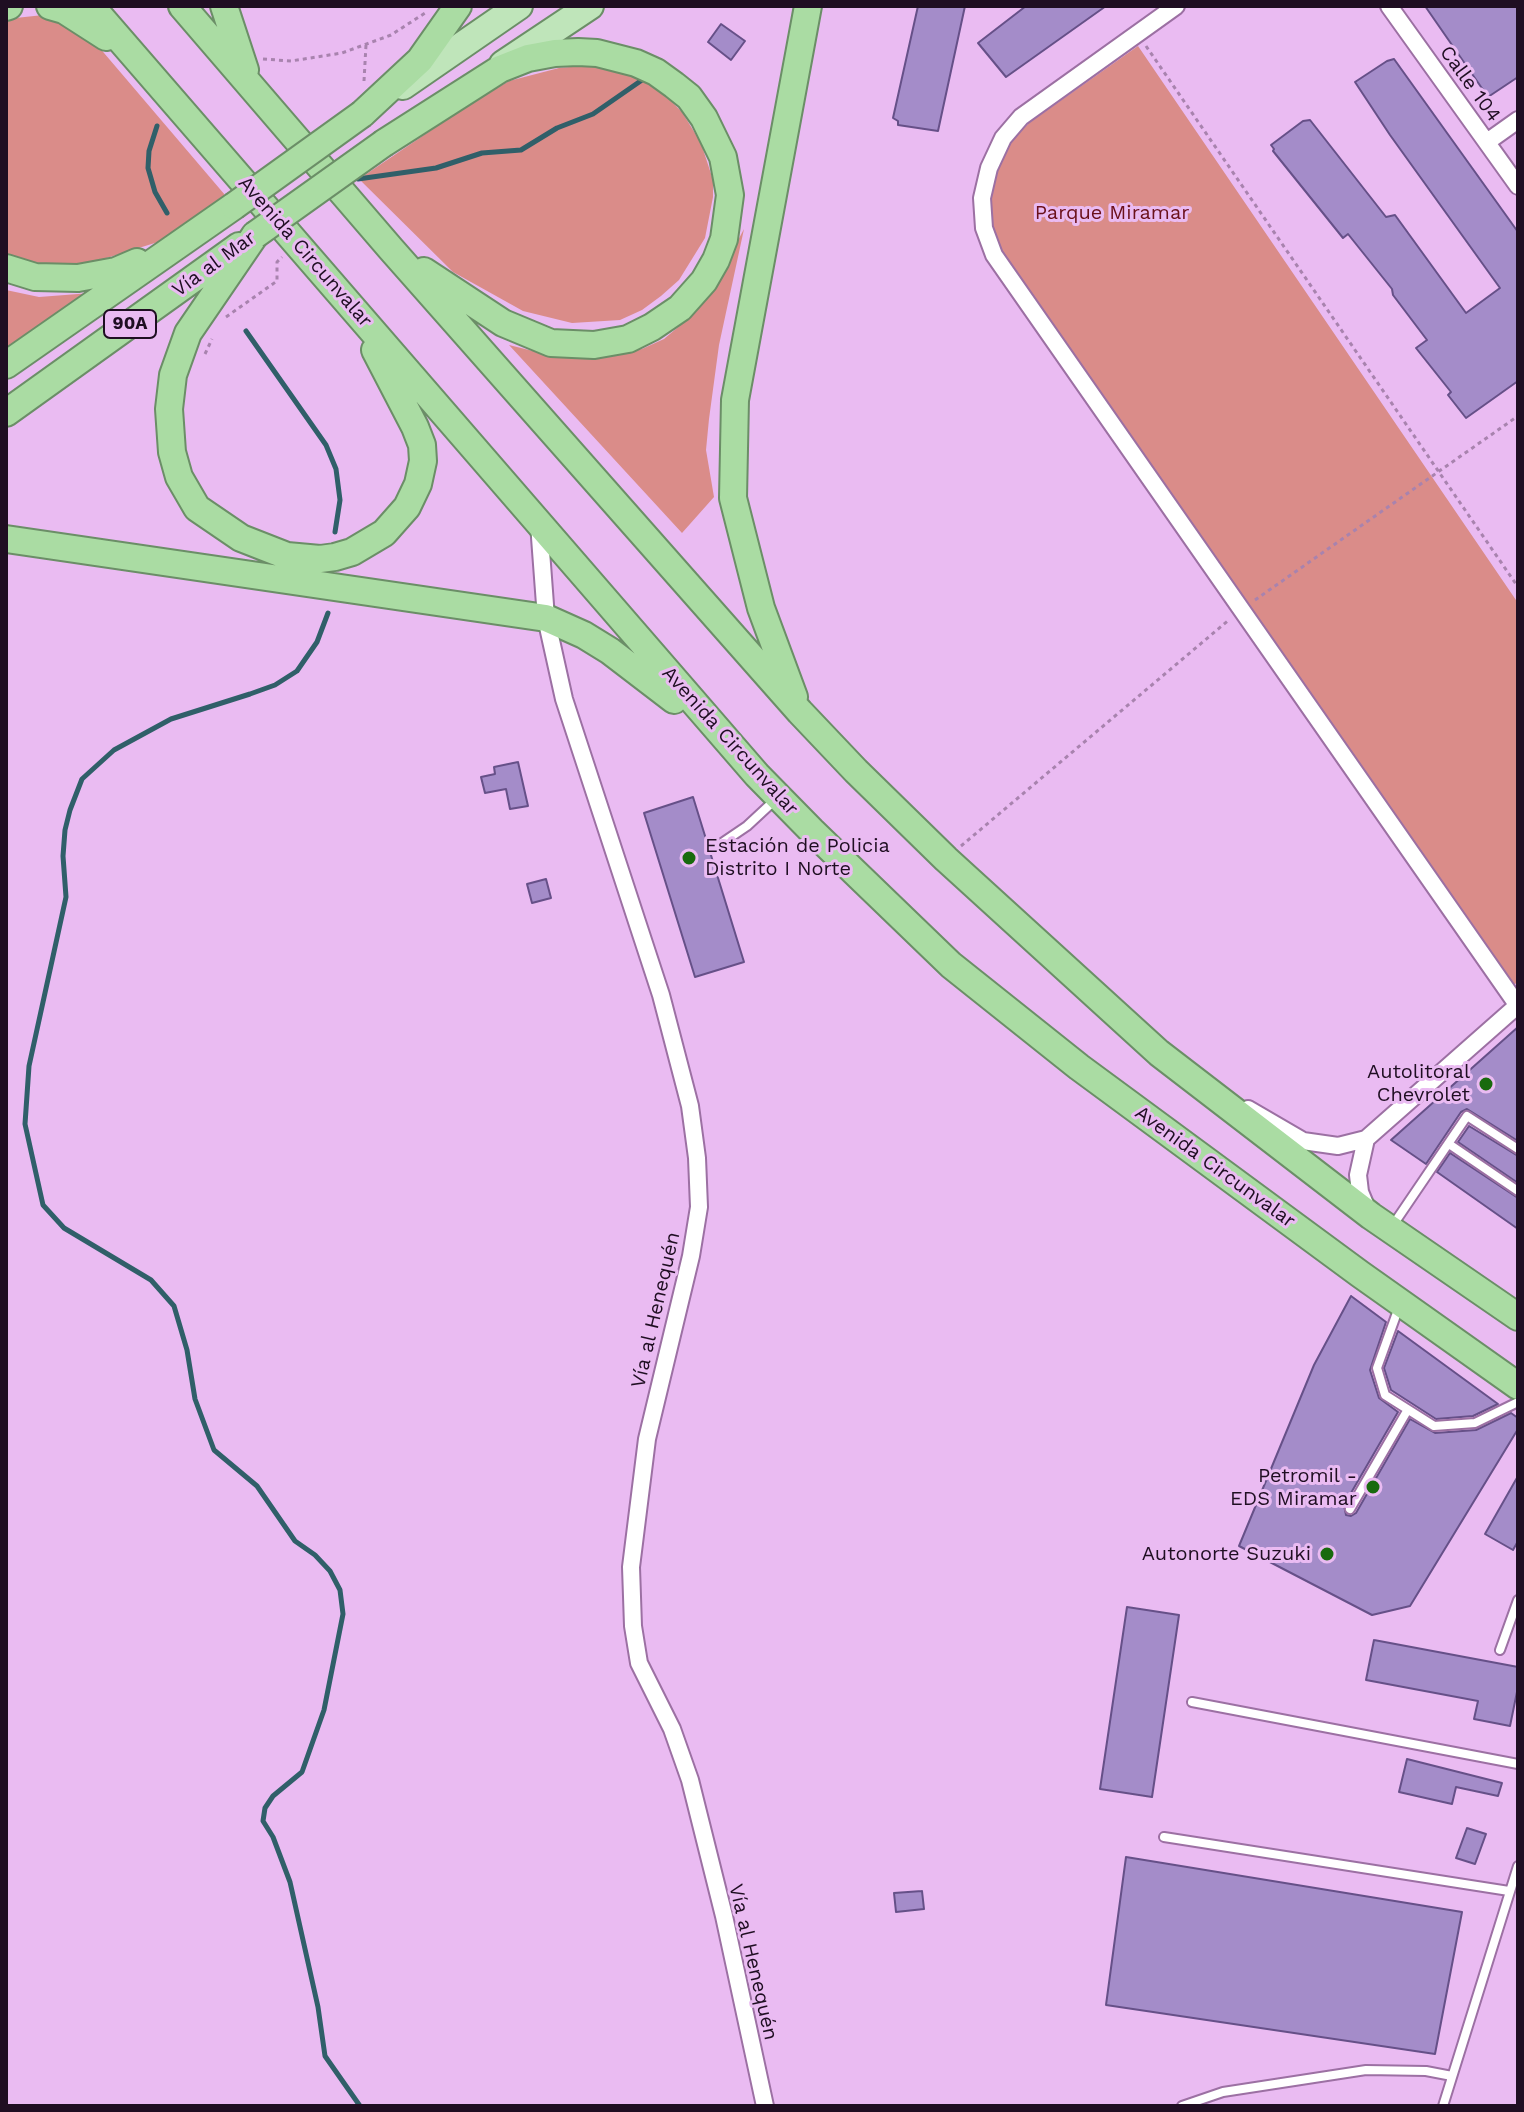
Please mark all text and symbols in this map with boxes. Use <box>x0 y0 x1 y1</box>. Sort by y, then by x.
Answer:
street label: Calle 104 <box>1434 41 1506 127</box>
street label: Avenida Circunvalar <box>233 172 377 332</box>
park label: Parque Miramar <box>1035 201 1189 225</box>
street label: Vía al Mar <box>168 226 260 302</box>
road number: 90A <box>104 310 156 338</box>
street label: Avenida Circunvalar <box>657 661 803 821</box>
place label: Estación de Policia Distrito I Norte <box>705 834 890 881</box>
marker: Estación de Policia Distrito I Norte <box>680 849 698 867</box>
place label: Autolitoral Chevrolet <box>1367 1060 1470 1107</box>
marker: Autolitoral Chevrolet <box>1477 1075 1495 1093</box>
street label: Avenida Circunvalar <box>1130 1101 1300 1233</box>
street label: Vía al Henequén <box>626 1230 686 1390</box>
place label: Petromil - EDS Miramar <box>1230 1464 1357 1511</box>
marker: Petromil - EDS Miramar <box>1364 1478 1382 1496</box>
place label: Autonorte Suzuki <box>1142 1542 1311 1566</box>
marker: Autonorte Suzuki <box>1318 1545 1336 1563</box>
street label: Vía al Henequén <box>723 1882 783 2042</box>

